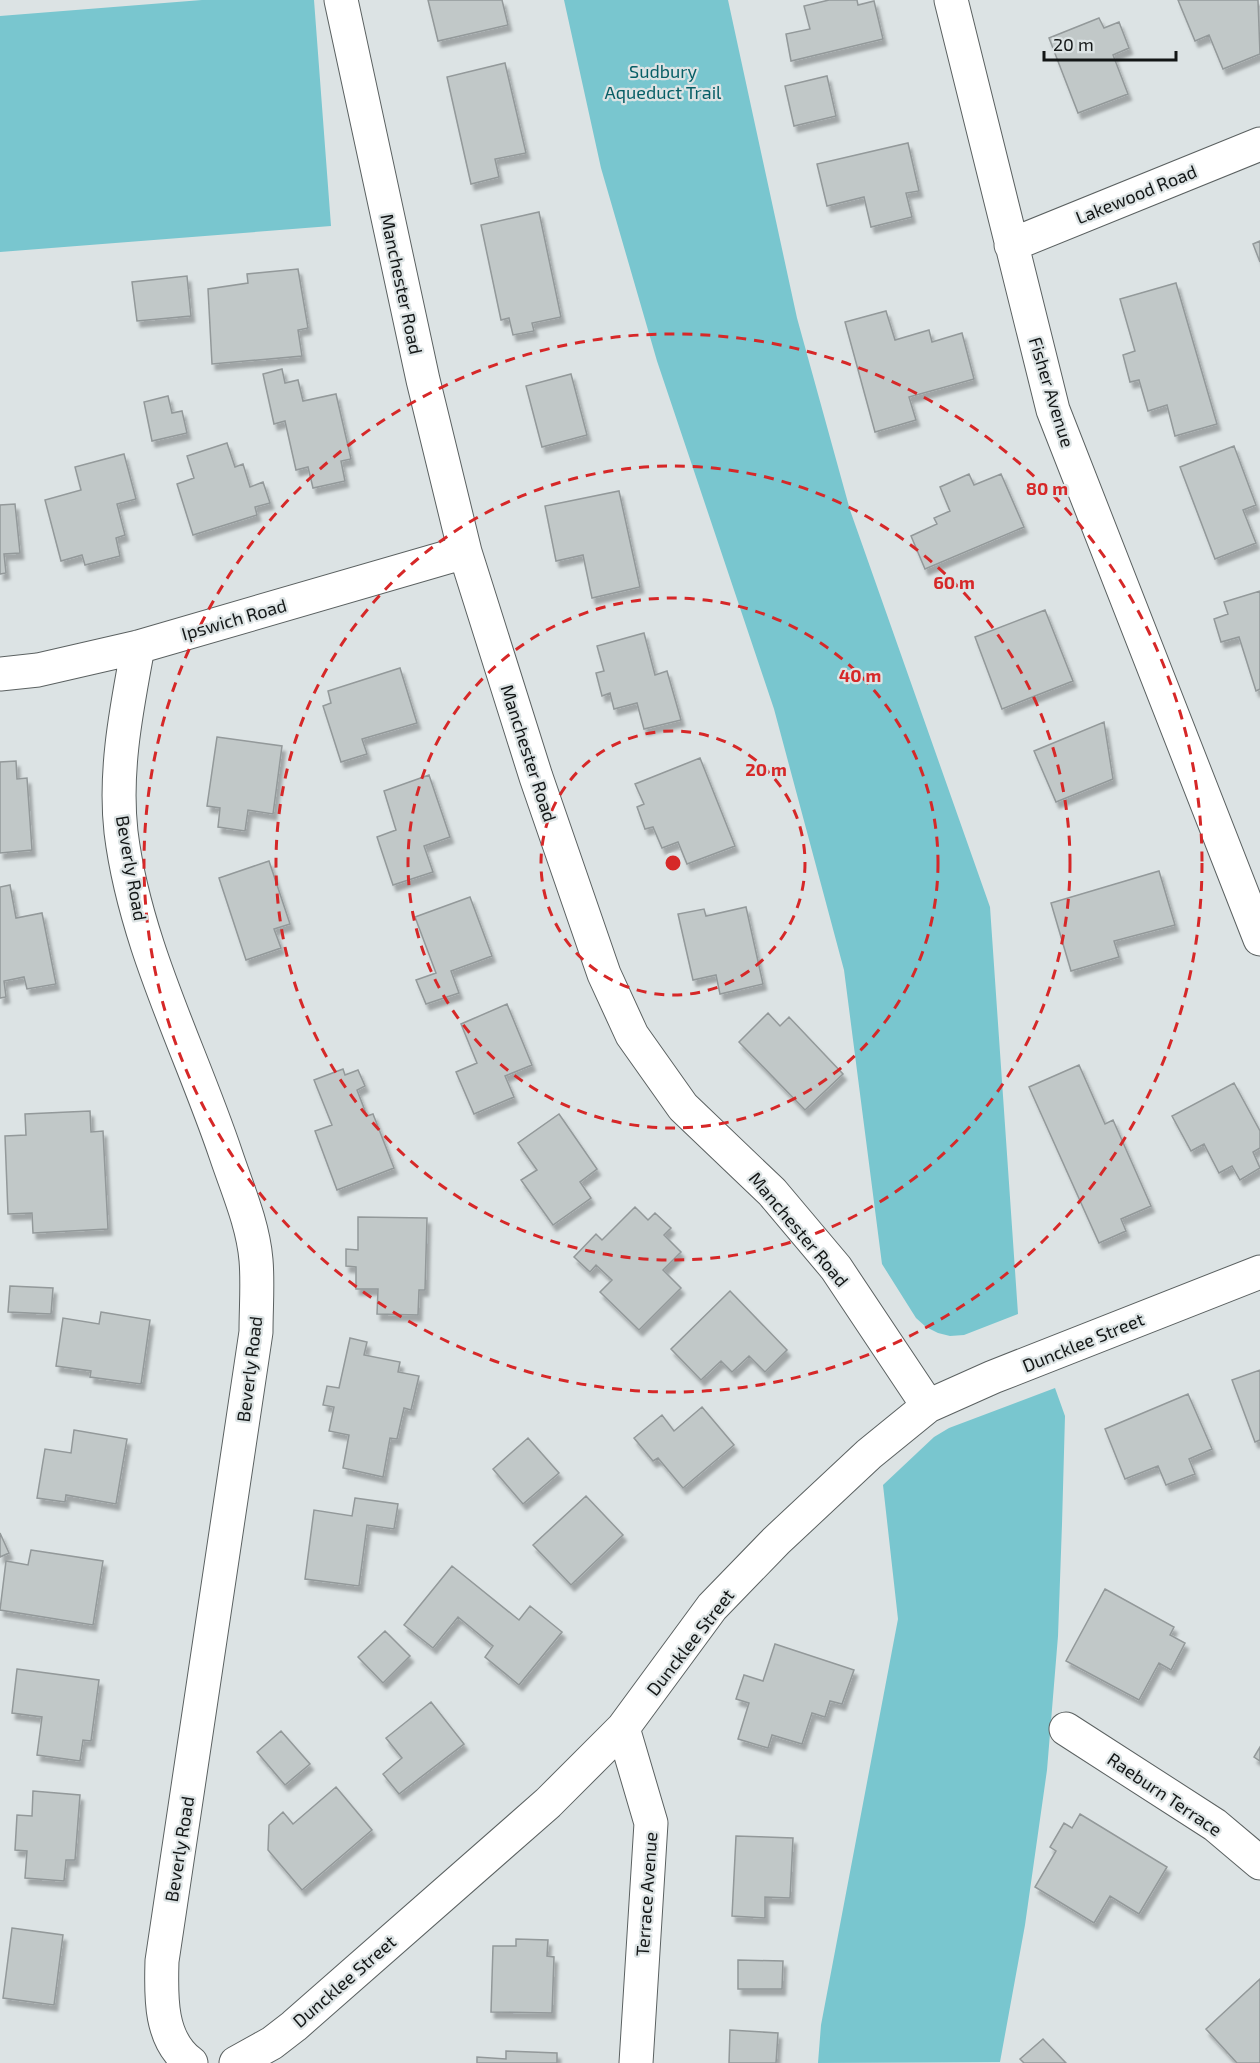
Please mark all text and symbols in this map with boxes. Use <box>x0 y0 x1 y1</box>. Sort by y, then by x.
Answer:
scale bar <box>1044 24 1176 62</box>
text: 20 m <box>1053 33 1094 55</box>
park label: Sudbury Aqueduct Trail <box>605 60 722 103</box>
street label: Lakewood Road <box>1072 160 1200 228</box>
street label: Manchester Road <box>376 212 428 356</box>
street label: Fisher Avenue <box>1025 334 1079 450</box>
text: 80 m <box>1026 477 1068 499</box>
text: 60 m <box>933 571 975 593</box>
street label: Ipswich Road <box>179 593 289 645</box>
text: 40 m <box>839 664 881 686</box>
street label: Manchester Road <box>496 682 562 824</box>
text: 20 m <box>745 758 787 780</box>
street label: Beverly Road <box>112 814 152 922</box>
centre of rings <box>663 853 683 873</box>
street label: Manchester Road <box>745 1167 853 1291</box>
street label: Duncklee Street <box>1019 1308 1147 1376</box>
street label: Beverly Road <box>232 1315 266 1423</box>
street label: Duncklee Street <box>642 1584 739 1700</box>
street label: Raeburn Terrace <box>1104 1748 1226 1840</box>
street label: Beverly Road <box>160 1795 198 1903</box>
street label: Terrace Avenue <box>631 1831 661 1957</box>
street label: Duncklee Street <box>288 1930 400 2032</box>

